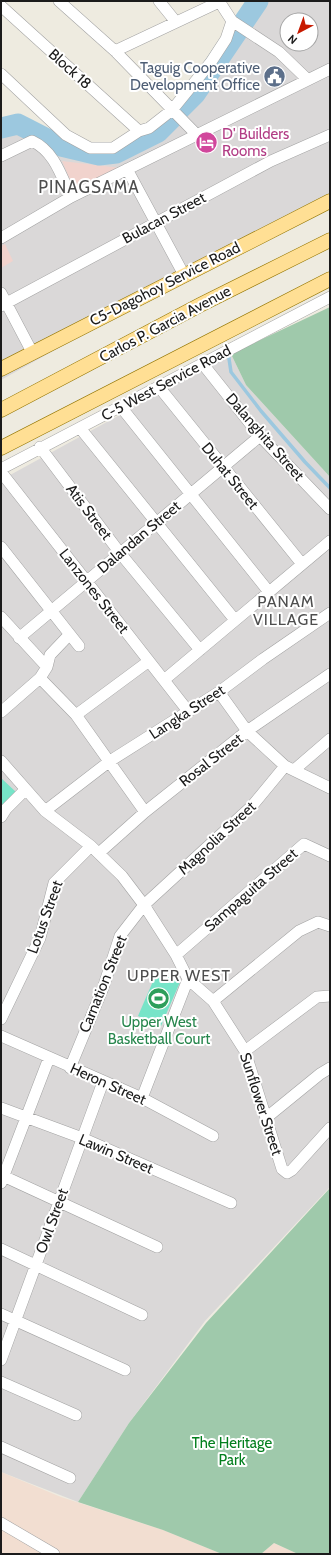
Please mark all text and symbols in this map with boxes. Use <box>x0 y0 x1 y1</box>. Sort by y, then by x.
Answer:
north arrow <box>279 12 319 52</box>
text: N <box>285 32 300 47</box>
street label: Block 18 <box>45 45 95 93</box>
place label: Taguig Cooperative Development Office <box>130 59 260 94</box>
public building icon: Taguig Cooperative Development Office <box>262 64 288 90</box>
place label: D' Builders Rooms <box>222 125 289 160</box>
hotel icon: D' Builders Rooms <box>193 130 219 156</box>
district label: PINAGSAMA <box>38 177 140 197</box>
street label: Bulacan Street <box>119 189 209 247</box>
street label: C5-Dagohoy Service Road <box>87 238 243 330</box>
street label: Carlos P. Garcia Avenue <box>96 282 234 366</box>
street label: C-5 West Service Road <box>98 341 234 425</box>
street label: Dalanghita Street <box>222 390 308 484</box>
street label: Duhat Street <box>198 439 262 513</box>
street label: Atis Street <box>62 481 116 543</box>
street label: Dalandan Street <box>94 497 184 577</box>
street label: Lanzones Street <box>55 545 133 637</box>
district label: PANAM VILLAGE <box>253 592 319 629</box>
street label: Langka Street <box>146 681 228 743</box>
street label: Rosal Street <box>176 730 246 790</box>
street label: Magnolia Street <box>175 798 259 878</box>
street label: Sampaguita Street <box>201 845 301 935</box>
street label: Lotus Street <box>23 878 67 956</box>
street label: Carnation Street <box>75 933 131 1035</box>
district label: UPPER WEST <box>127 966 231 985</box>
sports icon: Upper West Basketball Court <box>146 986 172 1012</box>
place label: Upper West Basketball Court <box>108 1013 210 1048</box>
street label: Sunflower Street <box>236 1051 286 1157</box>
street label: Heron Street <box>67 1059 149 1109</box>
street label: Lawin Street <box>76 1130 156 1178</box>
street label: Owl Street <box>32 1186 72 1256</box>
park label: The Heritage Park <box>192 1434 273 1469</box>

